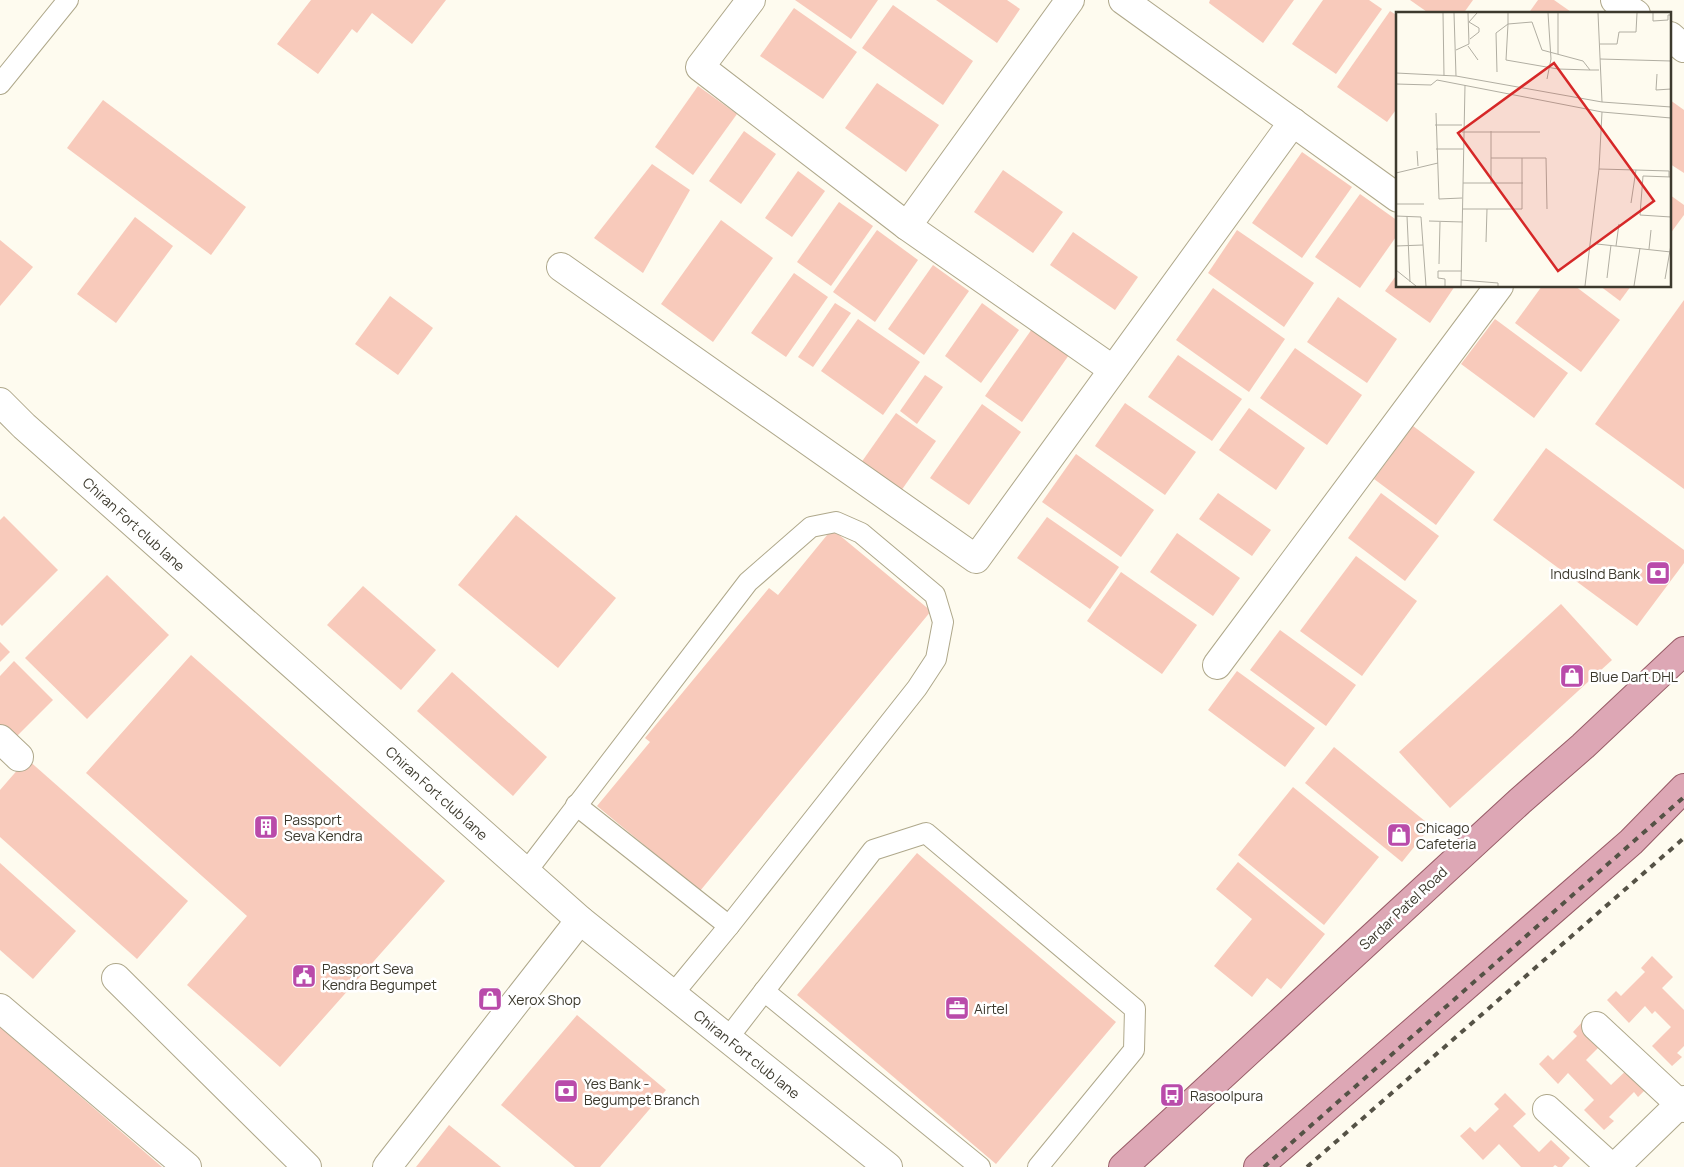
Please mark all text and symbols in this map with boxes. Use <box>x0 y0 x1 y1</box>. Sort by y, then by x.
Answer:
inset map <box>1396 12 1672 288</box>
street label: Chiran Fort club lane <box>79 473 189 575</box>
bank icon: IndusInd Bank <box>1645 560 1671 586</box>
place label: IndusInd Bank <box>1550 564 1641 583</box>
shop icon: Blue Dart DHL <box>1559 663 1585 689</box>
place label: Blue Dart DHL <box>1590 667 1678 686</box>
street label: Chiran Fort club lane <box>382 742 492 844</box>
place label: Passport Seva Kendra <box>284 810 363 845</box>
building icon: Passport Seva Kendra <box>253 814 279 840</box>
place label: Chicago Cafeteria <box>1416 818 1476 853</box>
shop icon: Chicago Cafeteria <box>1386 822 1412 848</box>
street label: Sardar Patel Road <box>1355 862 1451 954</box>
place label: Passport Seva Kendra Begumpet <box>322 959 437 994</box>
public building icon: Passport Seva Kendra Begumpet <box>291 963 317 989</box>
shop icon: Xerox Shop <box>477 986 503 1012</box>
place label: Xerox Shop <box>508 990 581 1009</box>
office icon: Airtel <box>944 995 970 1021</box>
place label: Airtel <box>974 999 1008 1018</box>
street label: Chiran Fort club lane <box>690 1005 804 1103</box>
place label: Yes Bank - Begumpet Branch <box>584 1074 700 1109</box>
bank icon: Yes Bank - Begumpet Branch <box>553 1078 579 1104</box>
bus stop icon: Rasoolpura <box>1159 1082 1185 1108</box>
place label: Rasoolpura <box>1190 1086 1263 1105</box>

